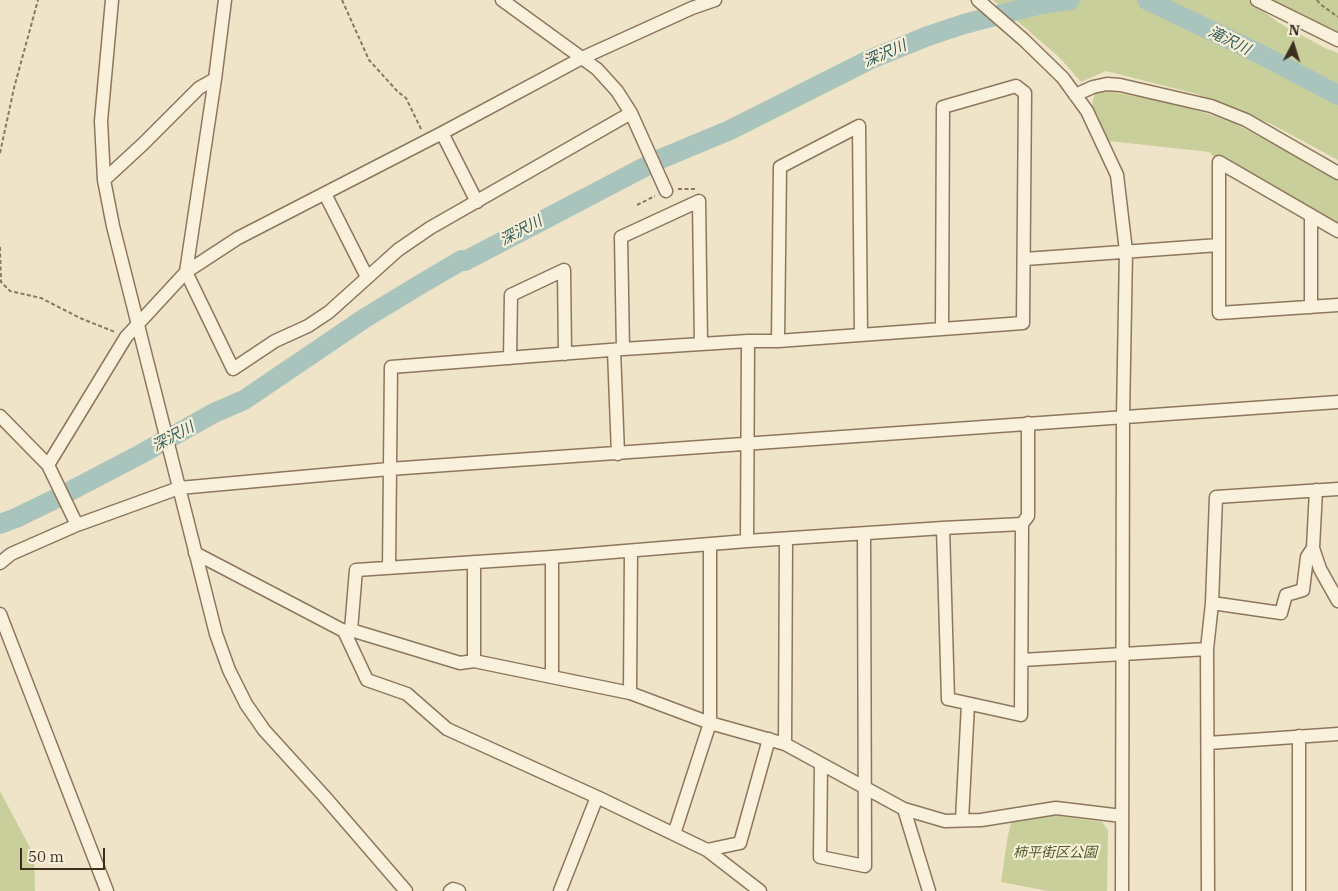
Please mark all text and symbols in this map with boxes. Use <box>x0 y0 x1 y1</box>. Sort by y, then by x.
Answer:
north arrow <box>1268 20 1318 70</box>
text: N <box>1288 21 1301 40</box>
water label: 滝沢川 <box>1205 23 1253 59</box>
water label: 深沢川 <box>861 37 909 71</box>
water label: 深沢川 <box>497 212 545 250</box>
water label: 深沢川 <box>149 418 197 456</box>
scale bar <box>22 838 108 870</box>
park label: 柿平街区公園 <box>1013 845 1097 861</box>
text: 50 m <box>28 847 64 866</box>

